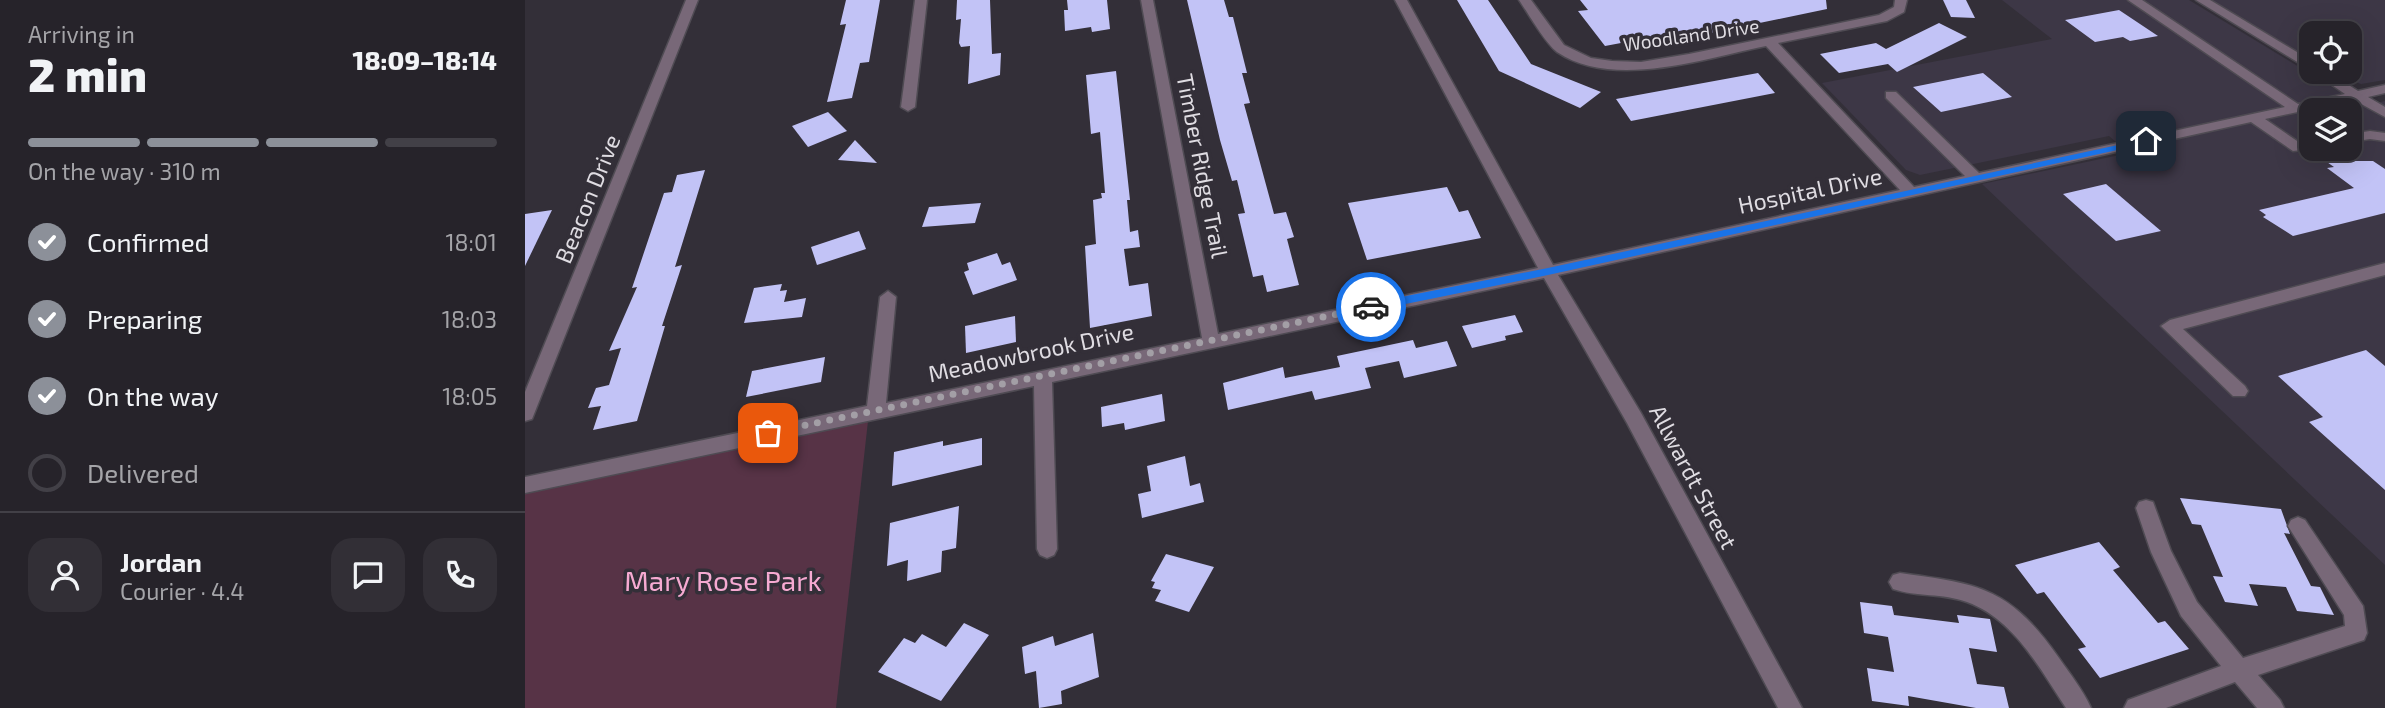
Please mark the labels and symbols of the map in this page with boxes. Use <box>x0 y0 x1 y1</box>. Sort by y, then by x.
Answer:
street label: Woodland Drive <box>1621 14 1761 55</box>
street label: Timber Ridge Trail <box>1171 71 1235 260</box>
pin <box>2116 111 2176 171</box>
street label: Beacon Drive <box>549 130 626 267</box>
street label: Hospital Drive <box>1735 161 1884 219</box>
courier <box>1336 272 1406 342</box>
street label: Meadowbrook Drive <box>925 317 1136 388</box>
street label: Allwardt Street <box>1644 400 1744 554</box>
pin <box>738 403 798 463</box>
park label: Mary Rose Park <box>624 563 822 597</box>

